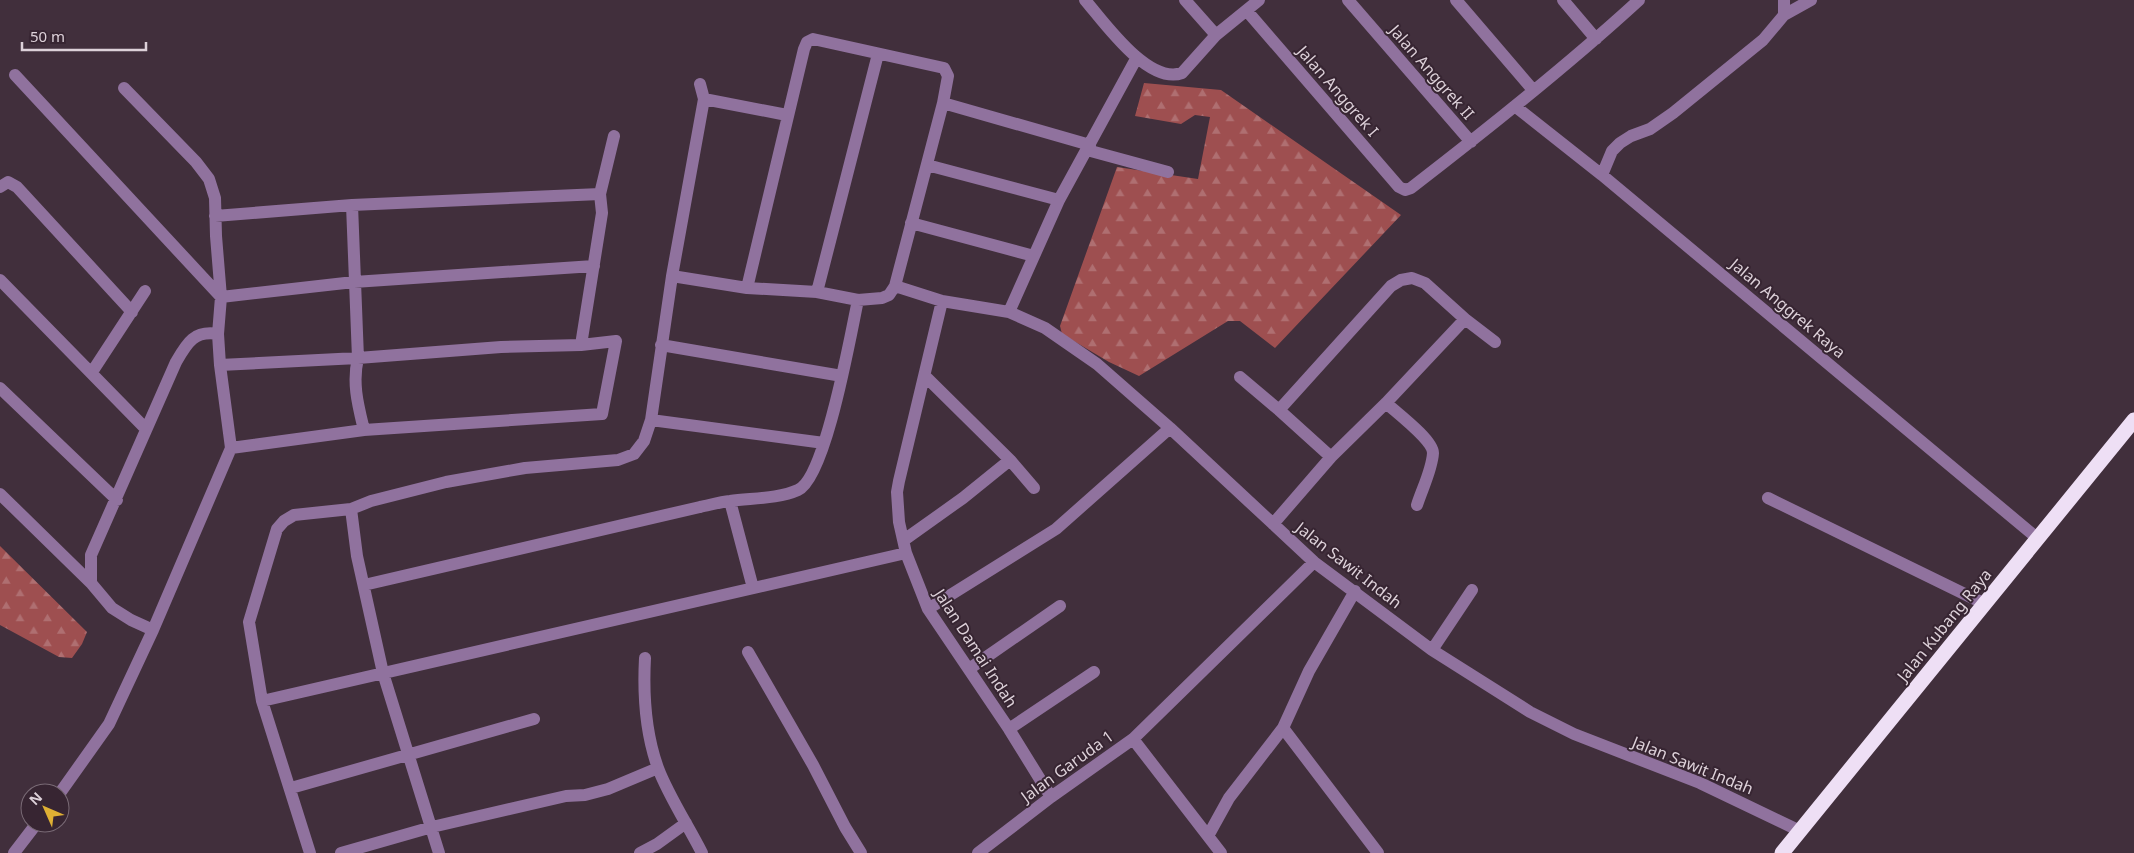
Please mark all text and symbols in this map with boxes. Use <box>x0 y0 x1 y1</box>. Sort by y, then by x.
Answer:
street label: Jalan Anggrek II <box>1383 18 1479 124</box>
scale bar <box>22 20 146 52</box>
text: 50 m <box>30 26 65 46</box>
street label: Jalan Anggrek I <box>1291 39 1384 141</box>
street label: Jalan Anggrek Raya <box>1724 252 1850 363</box>
street label: Jalan Sawit Indah <box>1290 515 1407 613</box>
street label: Jalan Kubang Raya <box>1890 564 1996 688</box>
street label: Jalan Damai Indah <box>928 583 1023 712</box>
street label: Jalan Garuda 1 <box>1015 725 1118 808</box>
street label: Jalan Sawit Indah <box>1627 730 1757 799</box>
north arrow <box>20 783 70 833</box>
text: N <box>25 788 46 809</box>

